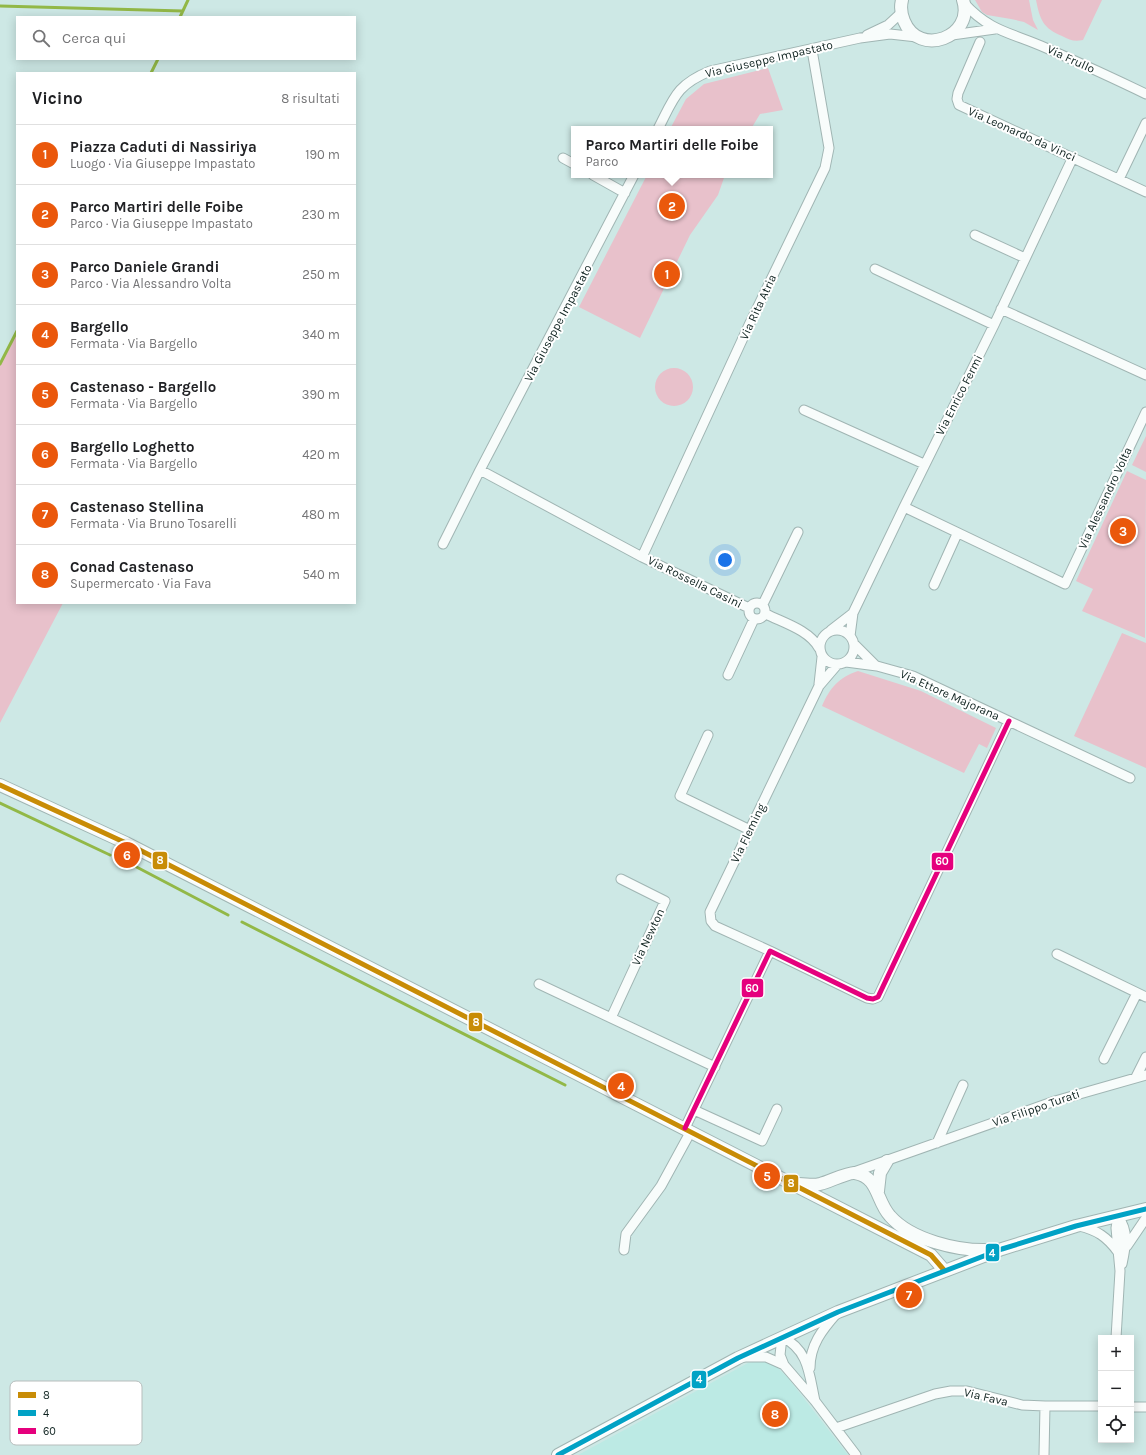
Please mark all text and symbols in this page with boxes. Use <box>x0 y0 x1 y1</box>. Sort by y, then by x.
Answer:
search box <box>16 16 356 60</box>
icon: search <box>30 27 52 49</box>
text: Cerca qui <box>62 29 126 47</box>
street label: Via Giuseppe Impastato <box>704 37 834 81</box>
street label: Via Frullo <box>1045 42 1097 76</box>
text: Vicino <box>32 88 83 108</box>
text: 8 risultati <box>281 91 340 106</box>
street label: Via Leonardo da Vinci <box>966 104 1078 164</box>
popup <box>571 126 773 178</box>
text: Parco Martiri delle Foibe <box>585 136 759 154</box>
text: Piazza Caduti di Nassiriya <box>70 138 257 156</box>
text: 1 <box>43 147 47 162</box>
text: 190 m <box>305 147 340 162</box>
text: Parco <box>585 154 618 169</box>
text: Luogo · Via Giuseppe Impastato <box>70 156 255 171</box>
pin: 2 <box>659 191 685 221</box>
text: Parco Martiri delle Foibe <box>70 198 243 216</box>
text: 2 <box>41 207 49 222</box>
text: 230 m <box>302 207 340 222</box>
text: Parco · Via Giuseppe Impastato <box>70 216 253 231</box>
text: Parco Daniele Grandi <box>70 258 220 276</box>
pin: 1 <box>654 259 680 289</box>
street label: Via Giuseppe Impastato <box>521 262 595 384</box>
text: 3 <box>41 267 49 282</box>
text: 250 m <box>302 267 340 282</box>
street label: Via Rita Atria <box>737 272 779 342</box>
text: Parco · Via Alessandro Volta <box>70 276 232 291</box>
text: Bargello <box>70 318 129 336</box>
text: 4 <box>41 327 49 342</box>
text: 340 m <box>302 327 340 342</box>
text: Fermata · Via Bargello <box>70 336 197 351</box>
street label: Via Enrico Fermi <box>933 352 985 438</box>
text: Castenaso - Bargello <box>70 378 216 396</box>
text: 5 <box>41 387 49 402</box>
text: 390 m <box>302 387 340 402</box>
text: Fermata · Via Bargello <box>70 396 197 411</box>
text: Bargello Loghetto <box>70 438 195 456</box>
street label: Via Alessandro Volta <box>1075 445 1135 551</box>
text: 6 <box>41 447 49 462</box>
text: 420 m <box>302 447 340 462</box>
text: Fermata · Via Bargello <box>70 456 197 471</box>
text: Castenaso Stellina <box>70 498 204 516</box>
text: 7 <box>42 507 48 522</box>
text: 480 m <box>302 507 340 522</box>
text: Fermata · Via Bruno Tosarelli <box>70 516 237 531</box>
pin: 3 <box>1110 516 1136 546</box>
your location <box>715 550 735 570</box>
street label: Via Rossella Casini <box>646 553 744 611</box>
text: Conad Castenaso <box>70 558 194 576</box>
text: 8 <box>41 567 49 582</box>
text: 540 m <box>302 567 340 582</box>
text: Supermercato · Via Fava <box>70 576 211 591</box>
street label: Via Ettore Majorana <box>898 667 1002 723</box>
street label: Via Fleming <box>728 801 769 865</box>
pin: 6 <box>114 840 140 870</box>
line badge: 8 <box>152 851 168 870</box>
line badge: 60 <box>931 852 954 871</box>
text: 8 <box>156 854 164 867</box>
text: 60 <box>935 855 949 868</box>
street label: Via Newton <box>629 906 667 968</box>
line badge: 60 <box>741 978 764 998</box>
text: 60 <box>745 982 759 995</box>
line badge: 8 <box>468 1012 483 1032</box>
text: 8 <box>472 1016 480 1029</box>
pin: 4 <box>608 1071 634 1101</box>
street label: Via Filippo Turati <box>990 1086 1082 1130</box>
pin: 5 <box>754 1161 780 1191</box>
line badge: 8 <box>783 1174 799 1193</box>
text: 8 <box>787 1177 795 1190</box>
line badge: 4 <box>985 1243 1000 1262</box>
text: 4 <box>989 1247 996 1260</box>
pin: 7 <box>896 1280 922 1310</box>
map controls <box>1098 1335 1134 1443</box>
button: + <box>1098 1335 1134 1371</box>
line badge: 4 <box>691 1370 707 1389</box>
button: − <box>1098 1371 1134 1407</box>
text: 4 <box>696 1373 703 1386</box>
legend <box>10 1381 142 1445</box>
street label: Via Fava <box>962 1385 1010 1409</box>
text: 8 <box>43 1389 50 1402</box>
pin: 8 <box>762 1399 788 1429</box>
text: 4 <box>43 1407 49 1420</box>
button: locate <box>1098 1407 1134 1443</box>
text: 60 <box>43 1425 56 1438</box>

